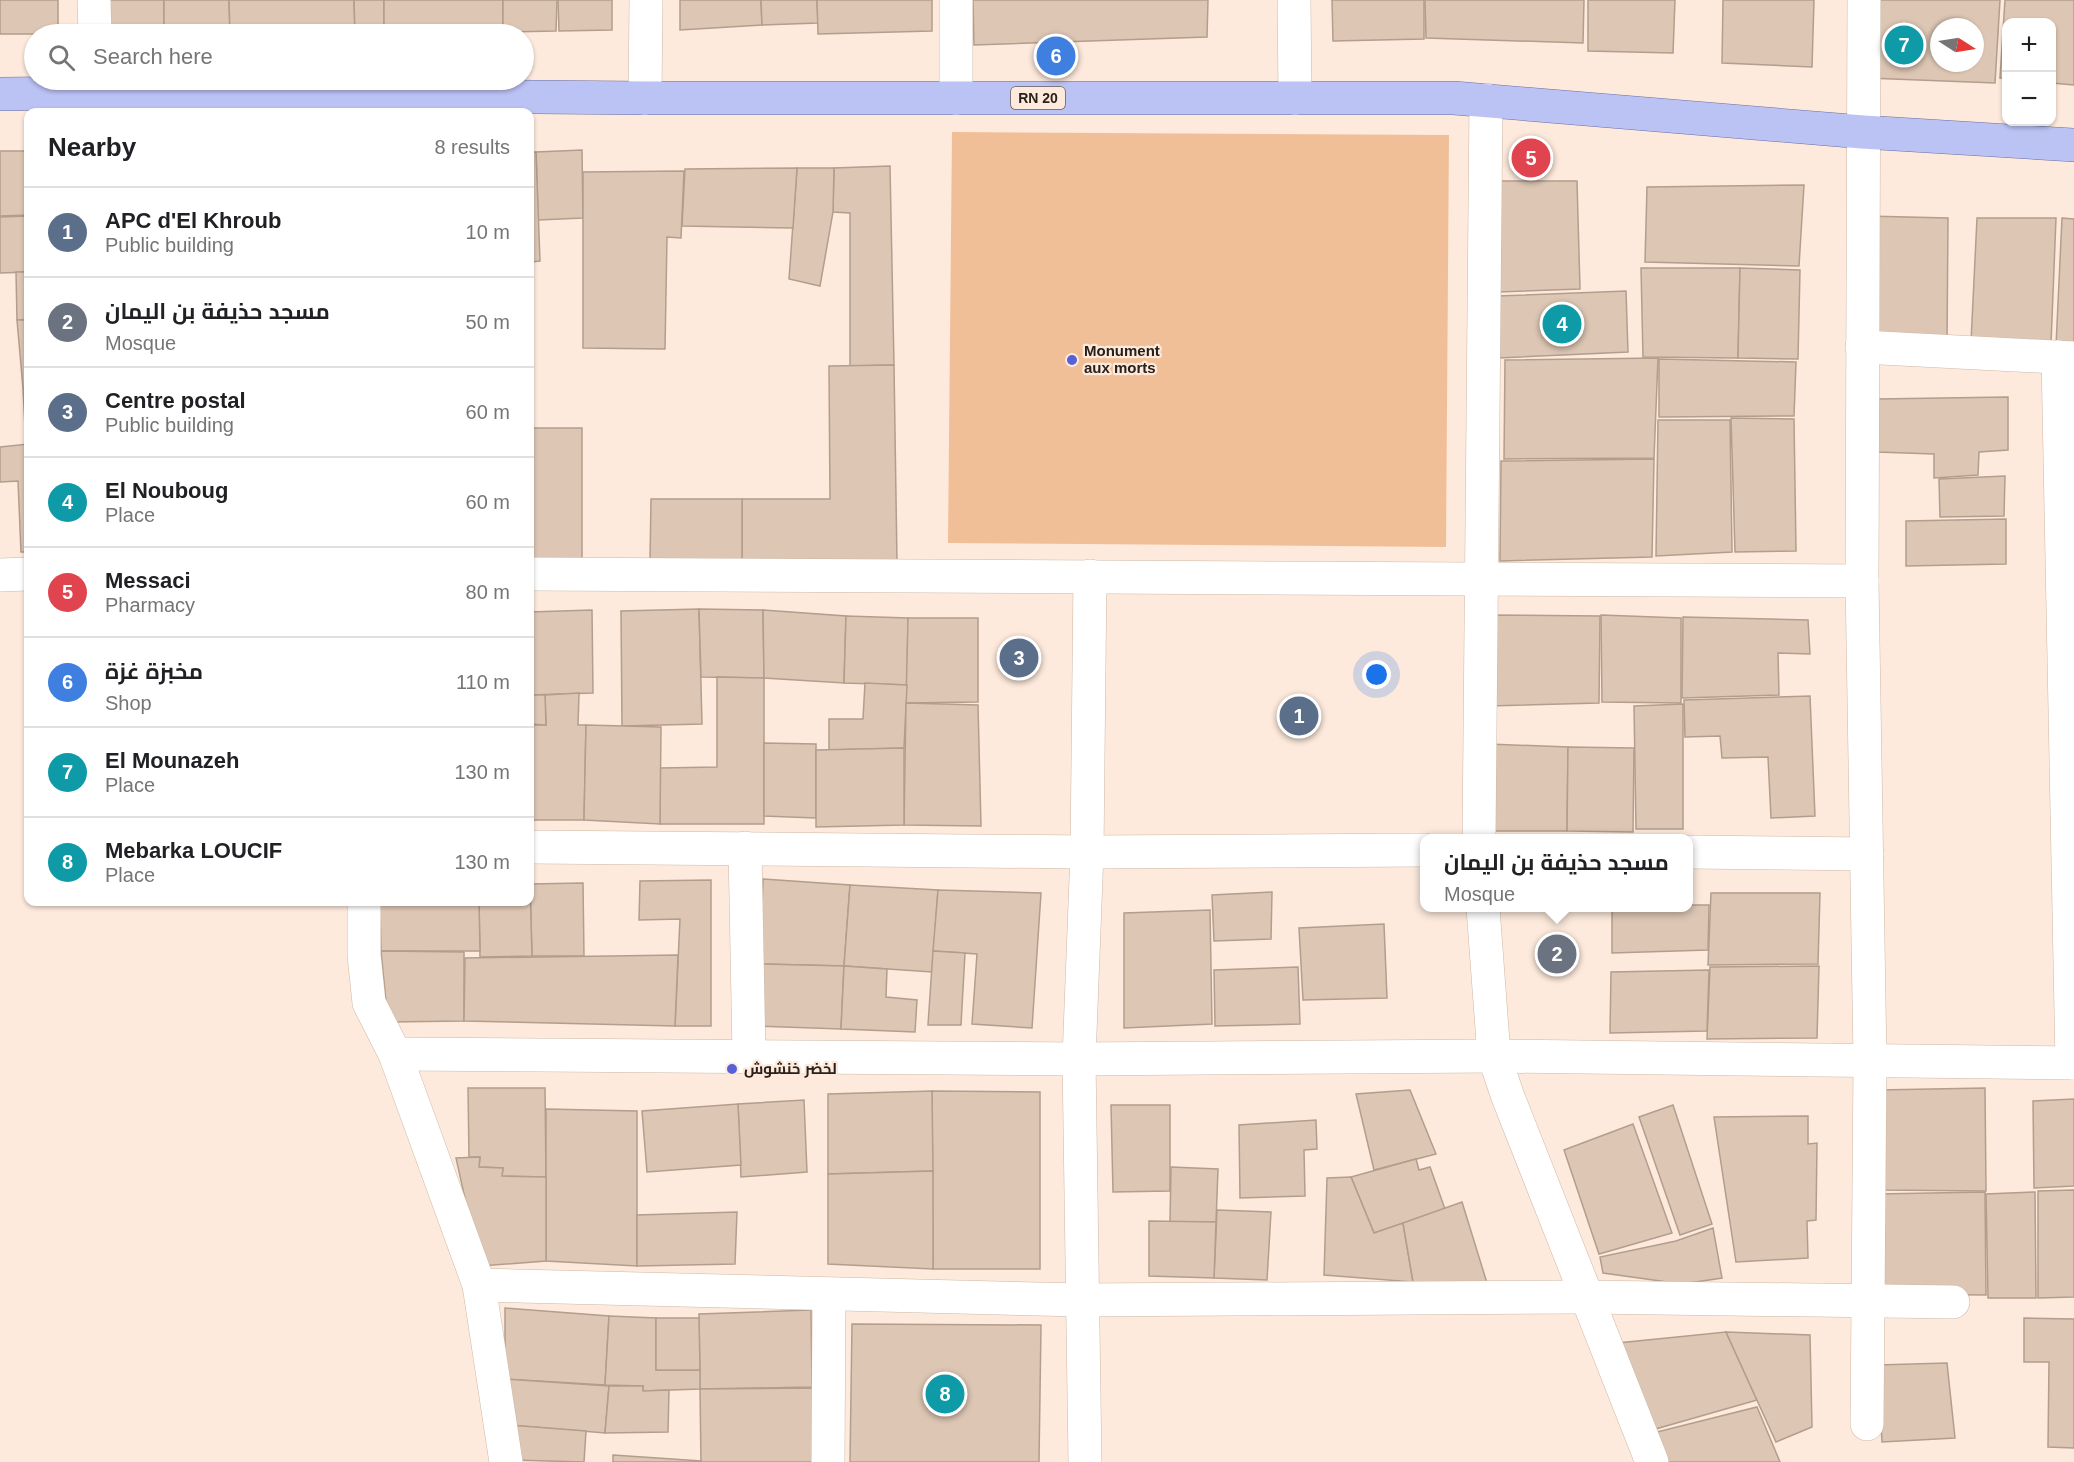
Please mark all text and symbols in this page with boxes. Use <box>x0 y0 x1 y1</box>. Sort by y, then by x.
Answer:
north arrow <box>1930 18 1984 72</box>
map controls <box>2002 18 2056 126</box>
button: + <box>2002 18 2056 72</box>
pin: 7 <box>1884 22 1924 68</box>
search box <box>24 24 534 90</box>
pin: 6 <box>1036 34 1076 78</box>
icon: search <box>45 41 78 74</box>
text: Search here <box>93 44 213 69</box>
button: − <box>2002 72 2056 126</box>
road number: RN 20 <box>1011 87 1065 109</box>
text: Nearby <box>48 132 136 162</box>
text: 8 results <box>434 136 510 158</box>
pin: 5 <box>1512 136 1550 180</box>
text: APC d'El Khroub <box>105 208 281 233</box>
text: 1 <box>62 221 73 243</box>
text: 10 m <box>466 221 510 243</box>
text: Public building <box>105 234 234 256</box>
text: مسجد حذيفة بن اليمان <box>105 299 330 324</box>
pin: 4 <box>1542 302 1582 346</box>
text: 2 <box>62 311 73 333</box>
text: 50 m <box>466 311 510 333</box>
text: Mosque <box>105 332 176 354</box>
place label: Monument aux morts <box>1084 342 1160 376</box>
marker: Monument aux morts <box>1065 353 1079 367</box>
text: Centre postal <box>105 388 246 413</box>
text: 3 <box>62 401 73 423</box>
text: 60 m <box>466 401 510 423</box>
text: Public building <box>105 414 234 436</box>
text: El Nouboug <box>105 478 228 503</box>
text: 4 <box>62 491 73 513</box>
text: 60 m <box>466 491 510 513</box>
text: Place <box>105 504 155 526</box>
text: Messaci <box>105 568 191 593</box>
text: 5 <box>62 581 73 603</box>
text: 80 m <box>466 581 510 603</box>
text: Pharmacy <box>105 594 195 616</box>
pin: 3 <box>1000 636 1038 680</box>
text: مخبزة غزة <box>105 659 203 684</box>
your location <box>1362 660 1391 689</box>
text: 6 <box>62 671 73 693</box>
text: 110 m <box>456 671 510 693</box>
text: Shop <box>105 692 152 714</box>
pin: 1 <box>1280 694 1318 738</box>
text: El Mounazeh <box>105 748 239 773</box>
text: 7 <box>62 761 73 783</box>
text: 130 m <box>454 761 510 783</box>
text: Place <box>105 774 155 796</box>
popup <box>1420 834 1693 912</box>
text: Mebarka LOUCIF <box>105 838 282 863</box>
text: مسجد حذيفة بن اليمان <box>1444 850 1669 875</box>
text: 8 <box>62 851 73 873</box>
text: 130 m <box>454 851 510 873</box>
text: Place <box>105 864 155 886</box>
text: Mosque <box>1444 883 1515 905</box>
pin: 2 <box>1538 932 1576 976</box>
place label: لخضر خنشوش <box>744 1060 837 1078</box>
marker: لخضر خنشوش <box>725 1062 739 1076</box>
pin: 8 <box>926 1372 964 1416</box>

